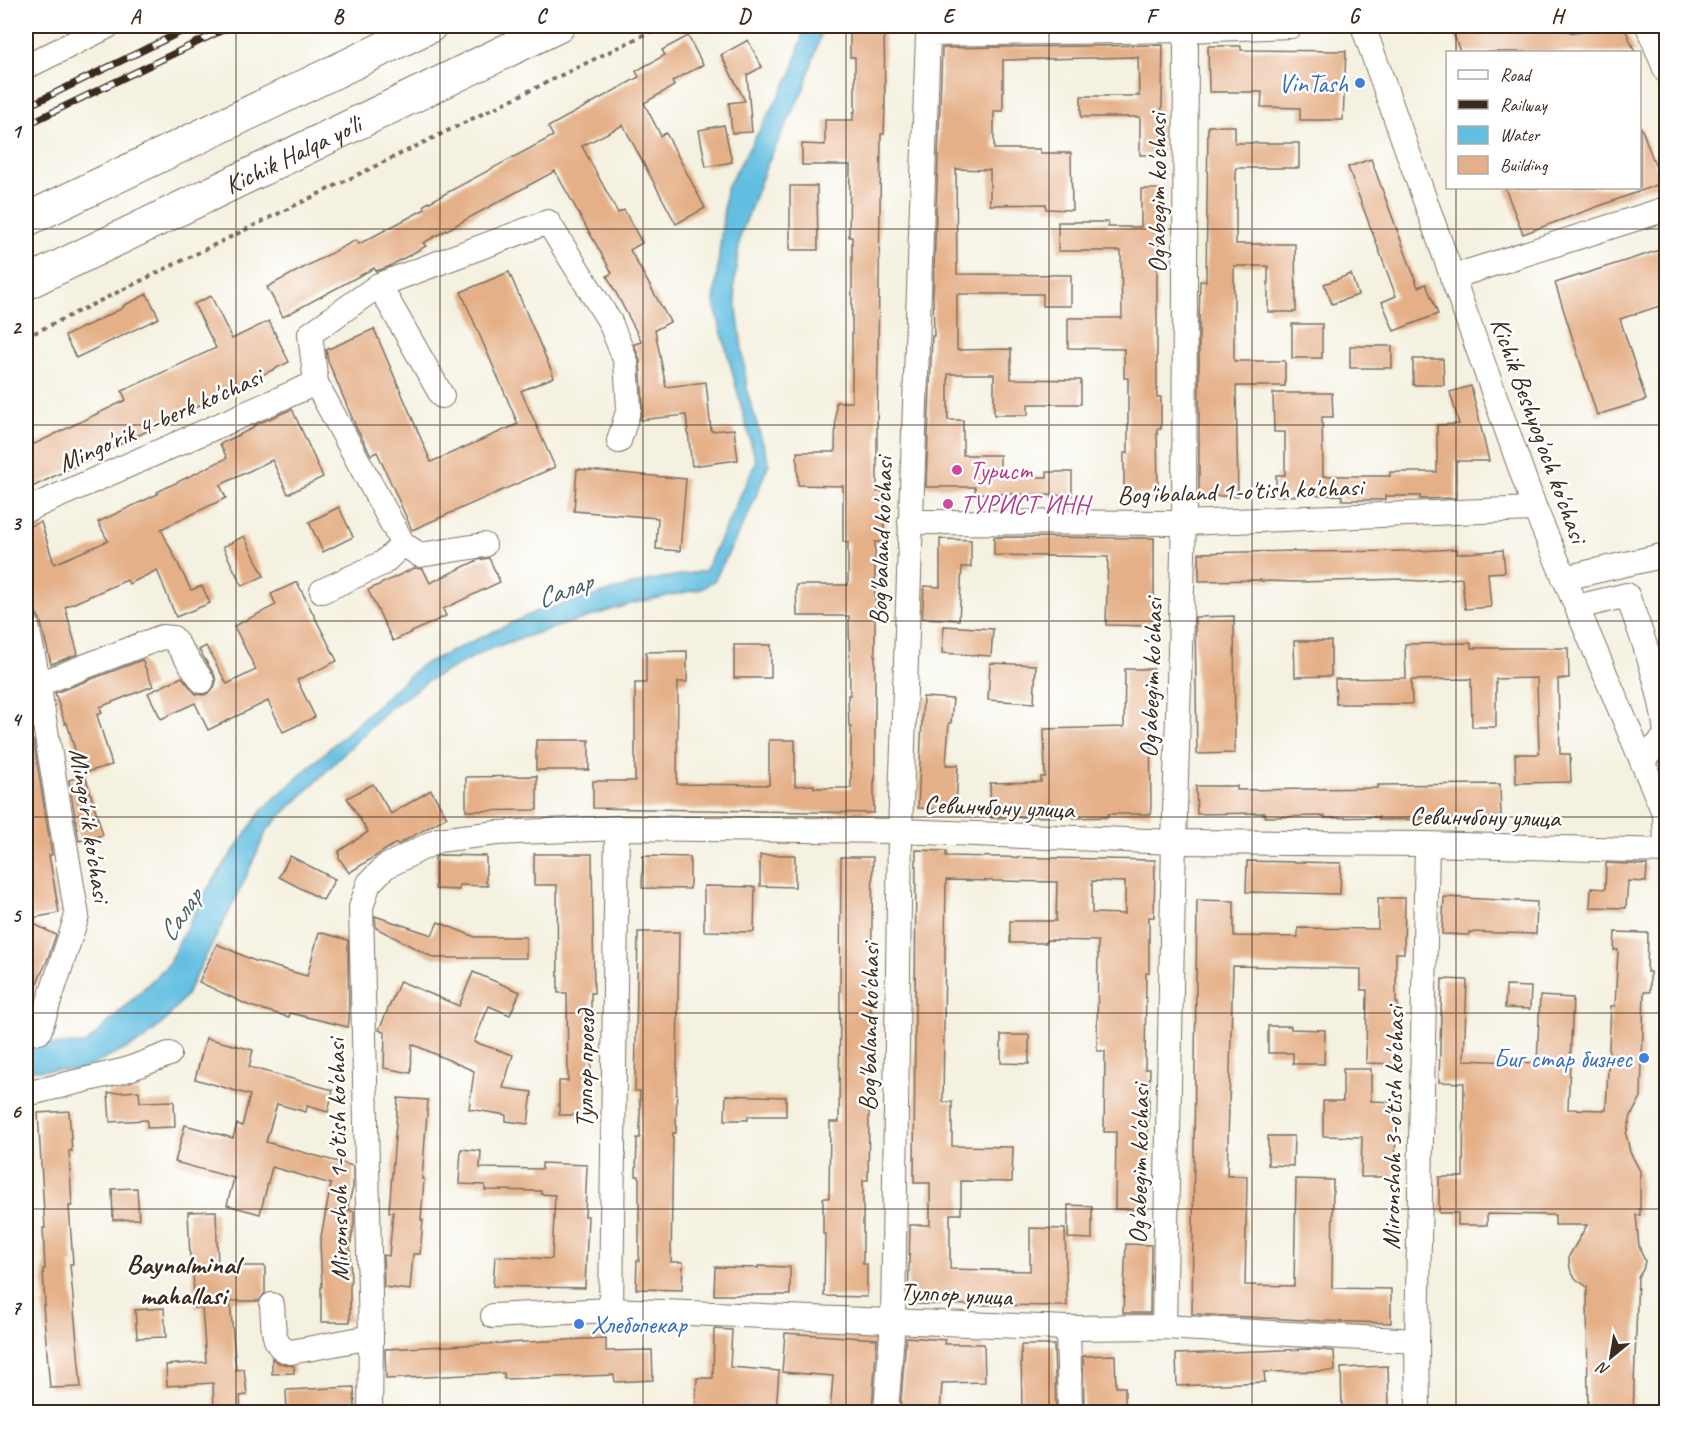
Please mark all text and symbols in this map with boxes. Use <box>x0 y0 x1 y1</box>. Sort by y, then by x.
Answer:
text: A <box>130 4 142 29</box>
text: B <box>333 4 345 29</box>
text: C <box>536 4 548 29</box>
text: D <box>738 4 752 29</box>
text: E <box>943 4 957 29</box>
text: F <box>1146 4 1160 29</box>
text: G <box>1349 4 1362 29</box>
text: H <box>1551 4 1566 29</box>
legend <box>1446 51 1641 189</box>
text: Road <box>1500 64 1533 86</box>
place label: VinTash <box>1279 67 1349 100</box>
marker: VinTash <box>1353 76 1367 90</box>
text: Railway <box>1500 94 1548 116</box>
street label: Kichik Halqa yo'li <box>219 106 369 201</box>
street label: Og'abegim ko'chasi <box>1141 110 1174 273</box>
text: 1 <box>12 119 23 144</box>
text: Water <box>1500 124 1541 146</box>
text: Building <box>1500 154 1549 176</box>
street label: Kichik Beshyog'och ko'chasi <box>1483 313 1596 550</box>
text: 2 <box>12 315 23 340</box>
street label: Mingo'rik 4-berk ko'chasi <box>53 359 270 480</box>
street label: Bog'baland ko'chasi <box>862 453 901 626</box>
place label: Турист <box>969 454 1034 487</box>
marker: Турист <box>950 463 964 477</box>
street label: Bog'ibaland 1-o'tish ko'chasi <box>1117 470 1366 512</box>
place label: ТУРИСТ ИНН <box>960 488 1093 521</box>
marker: ТУРИСТ ИНН <box>941 497 955 511</box>
text: 3 <box>12 511 23 536</box>
water label: Салар <box>532 563 600 616</box>
street label: Og'abegim ko'chasi <box>1132 594 1170 758</box>
text: 4 <box>12 707 24 732</box>
street label: Mingo'rik ko'chasi <box>62 746 119 907</box>
street label: Севинчбону улица <box>923 788 1076 826</box>
street label: Севинчбону улица <box>1409 799 1562 835</box>
water label: Салар <box>150 879 212 948</box>
text: 5 <box>12 903 23 928</box>
street label: Bog'baland ko'chasi <box>851 939 887 1111</box>
street label: Mironshoh 3-o'tish ko'chasi <box>1374 1003 1412 1250</box>
street label: Тулпор проезд <box>567 1007 603 1128</box>
street label: Mironshoh 1-o'tish ko'chasi <box>319 1035 357 1282</box>
place label: Биг стар бизнес <box>1493 1042 1633 1075</box>
marker: Биг стар бизнес <box>1637 1051 1651 1065</box>
street label: Og'abegim ko'chasi <box>1121 1081 1157 1244</box>
text: 6 <box>11 1099 22 1124</box>
district label: Baynalminal mahallasi <box>127 1247 245 1312</box>
street label: Тулпор улица <box>899 1275 1015 1313</box>
text: 7 <box>12 1295 23 1320</box>
place label: Хлебопекар <box>591 1308 689 1341</box>
marker: Хлебопекар <box>572 1317 586 1331</box>
north arrow <box>1581 1327 1641 1387</box>
text: N <box>1592 1356 1613 1380</box>

